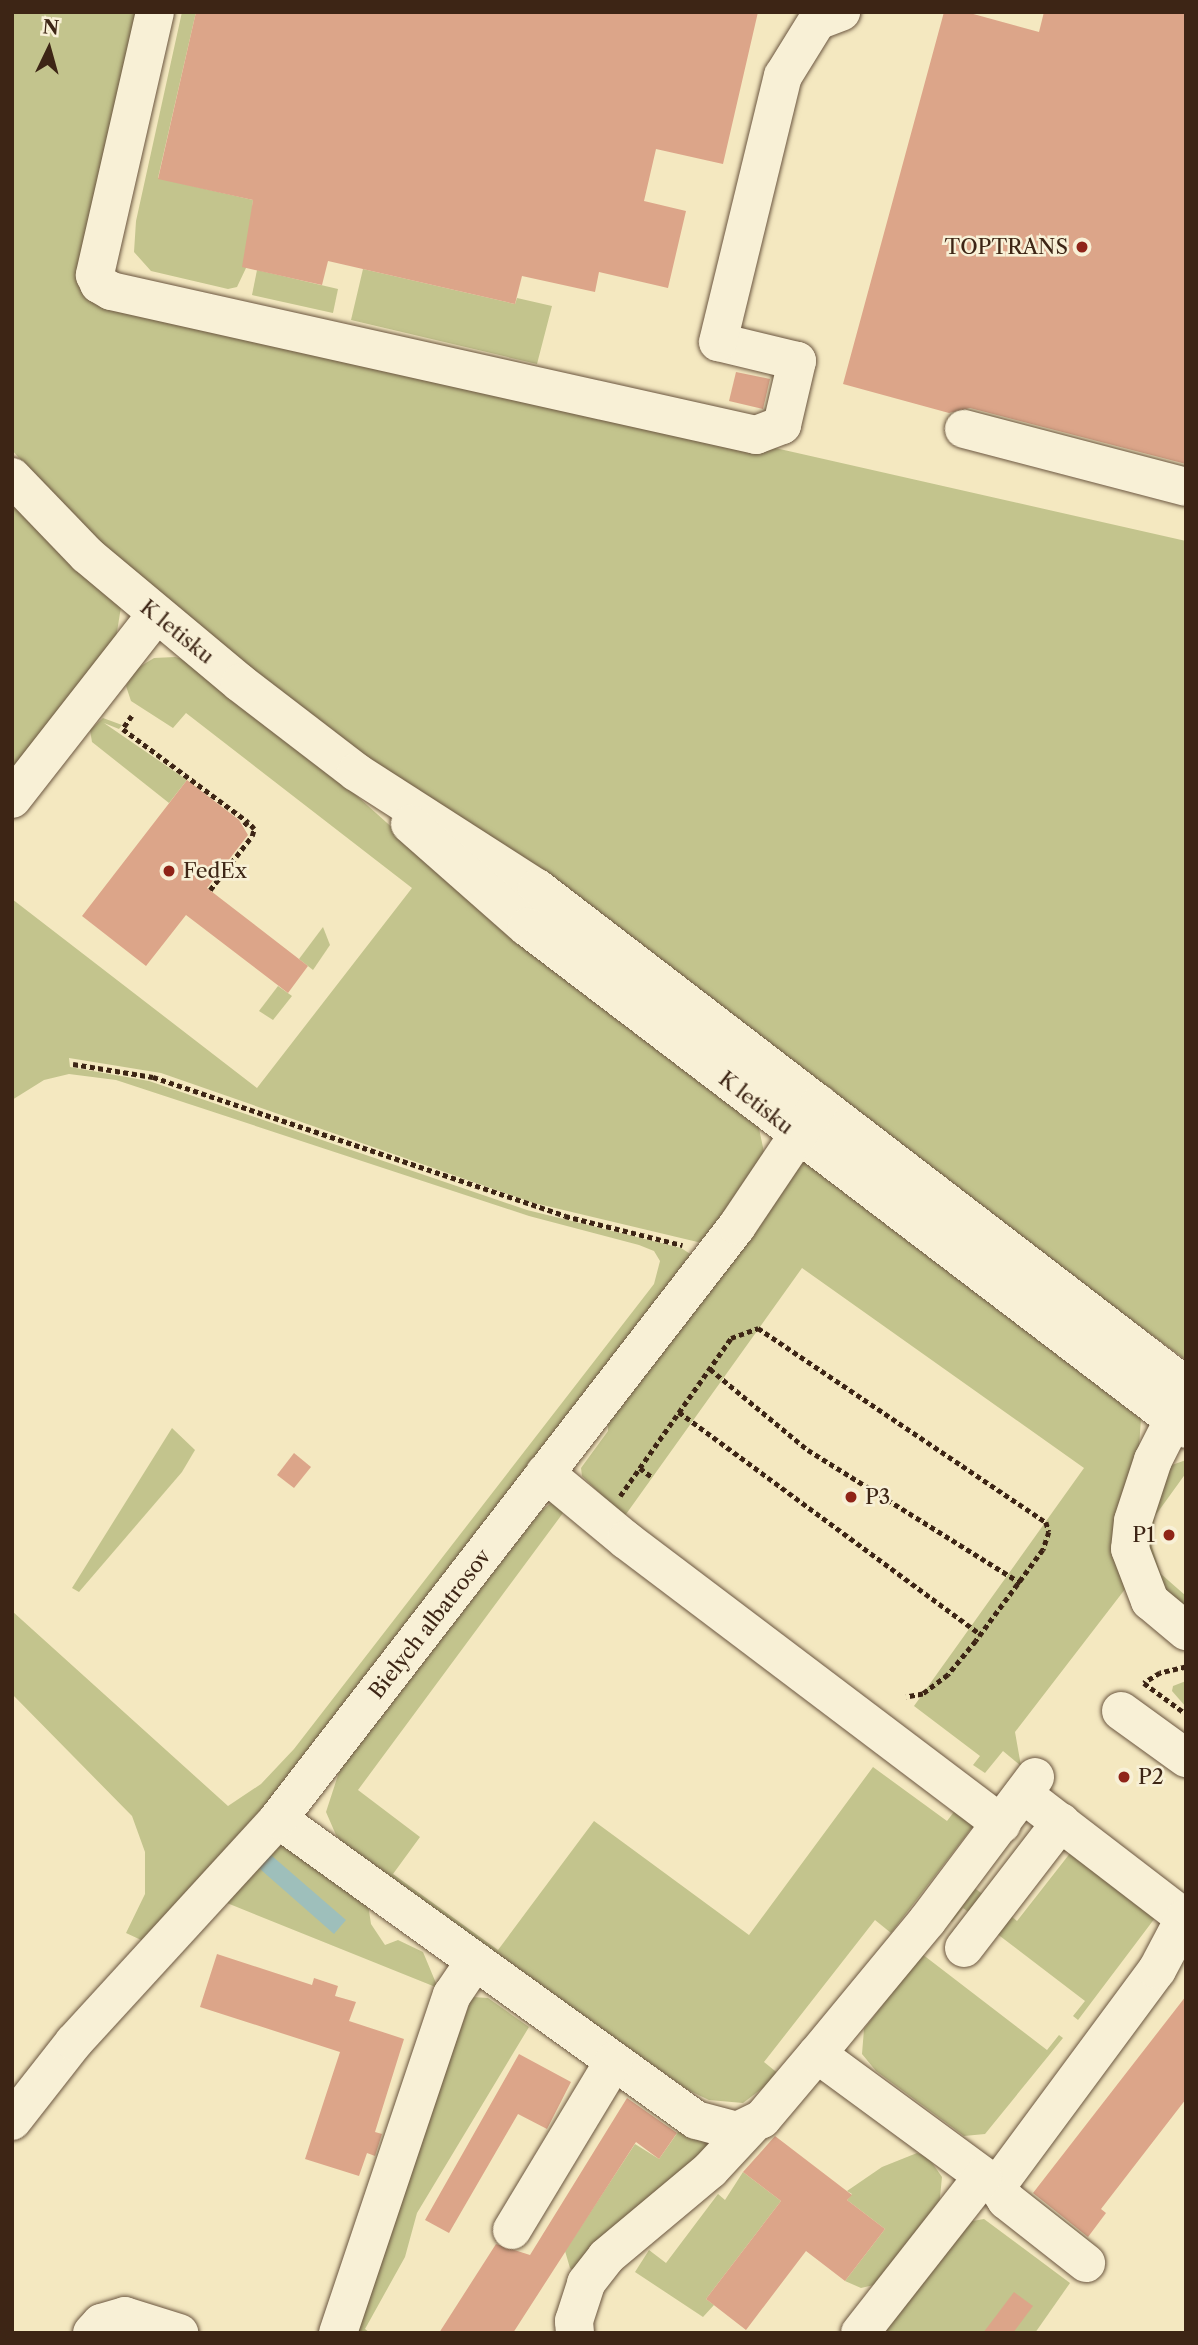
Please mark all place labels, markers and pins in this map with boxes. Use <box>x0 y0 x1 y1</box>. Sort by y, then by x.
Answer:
place label: TOPTRANS <box>945 234 1068 260</box>
marker: TOPTRANS <box>1074 239 1090 255</box>
place label: FedEx <box>183 858 247 884</box>
marker: FedEx <box>161 863 177 879</box>
place label: P3 <box>865 1484 890 1510</box>
marker: P3 <box>843 1489 859 1505</box>
place label: P1 <box>1132 1522 1155 1548</box>
marker: P1 <box>1161 1527 1177 1543</box>
place label: P2 <box>1138 1764 1164 1790</box>
marker: P2 <box>1116 1769 1132 1785</box>

